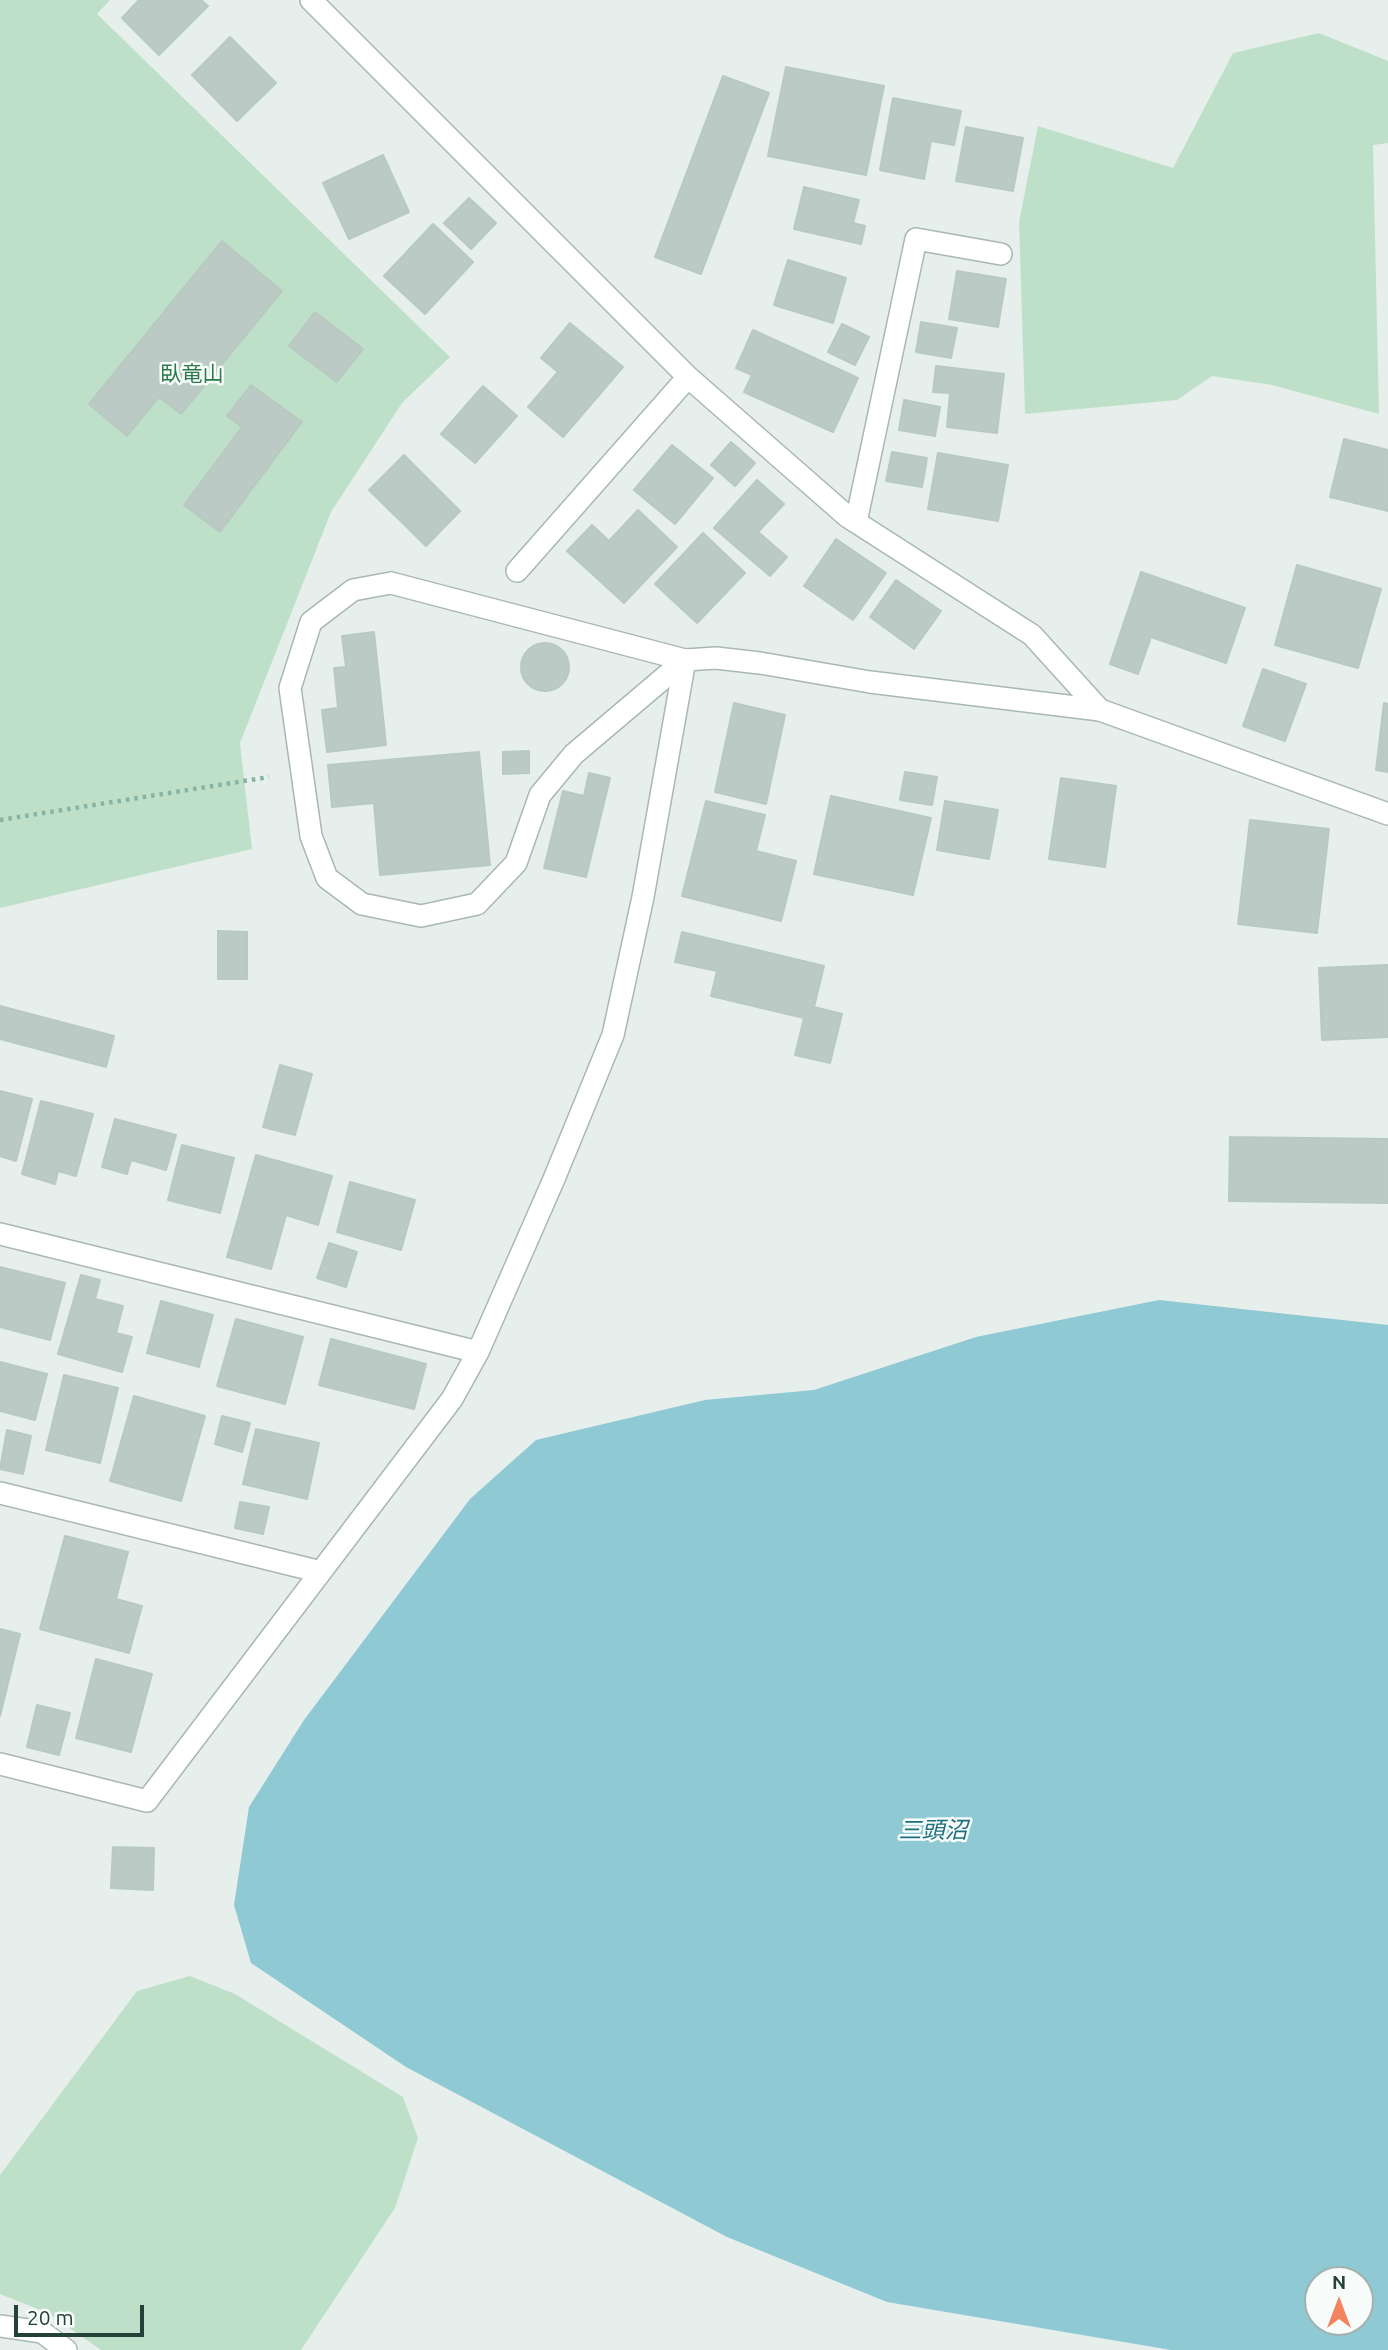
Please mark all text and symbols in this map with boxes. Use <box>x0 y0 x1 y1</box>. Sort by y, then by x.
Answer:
park label: 臥竜山 <box>161 361 223 387</box>
water label: 三頭沼 <box>899 1816 967 1844</box>
north arrow <box>1304 2266 1374 2336</box>
text: N <box>1332 2271 1346 2293</box>
scale bar <box>18 2290 147 2334</box>
text: 20 m <box>27 2305 74 2329</box>

